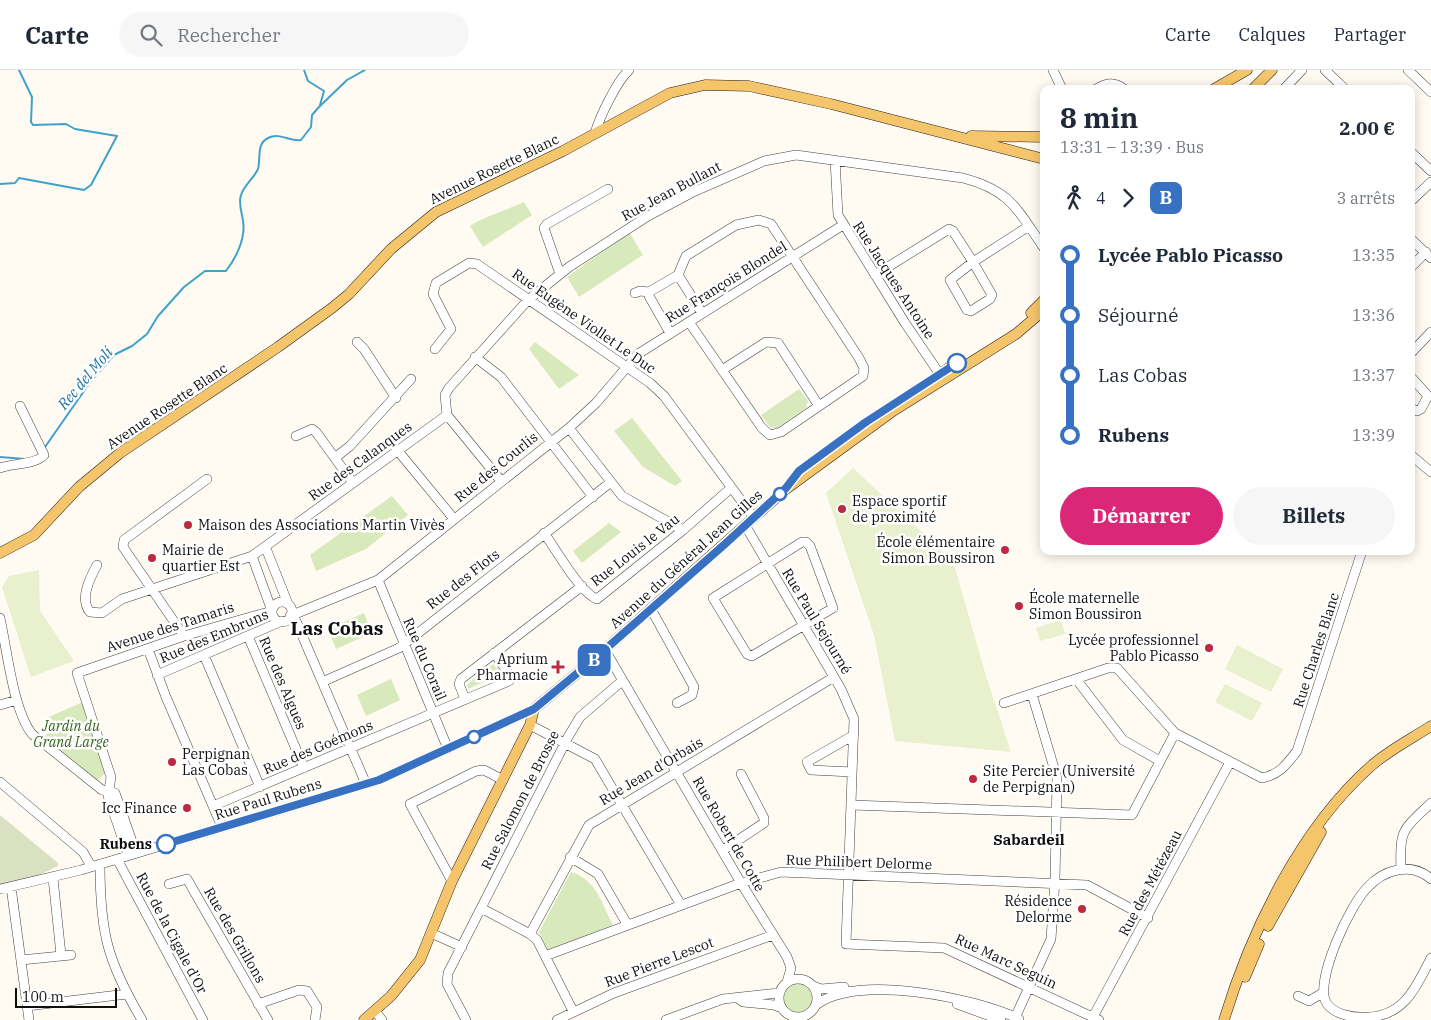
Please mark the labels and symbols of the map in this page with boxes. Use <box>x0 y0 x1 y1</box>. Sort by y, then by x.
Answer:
street label: Avenue Rosette Blanc <box>426 130 562 208</box>
street label: Rue Jean Bullant <box>618 157 724 225</box>
street label: Rue Jacques Antoine <box>849 218 939 342</box>
street label: Rue François Blondel <box>662 237 790 327</box>
street label: Rue Eugène Viollet Le Duc <box>509 264 659 378</box>
water label: Rec del Molí <box>53 342 118 414</box>
unlabelled marker <box>947 353 967 373</box>
street label: Avenue Rosette Blanc <box>103 359 231 453</box>
street label: Rue des Calanques <box>305 417 415 505</box>
street label: Rue des Courlis <box>451 428 541 506</box>
street label: Avenue du Général Jean Gilles <box>606 486 766 632</box>
unlabelled marker <box>773 487 787 501</box>
place label: Espace sportif de proximité <box>852 492 947 526</box>
marker: Espace sportif de proximité <box>836 503 848 515</box>
street label: Rue Louis le Vau <box>587 510 683 590</box>
place label: Maison des Associations Martin Vivès <box>198 516 445 534</box>
marker: Maison des Associations Martin Vivès <box>182 519 194 531</box>
place label: École élémentaire Simon Boussiron <box>877 532 995 567</box>
place label: Mairie de quartier Est <box>162 541 240 575</box>
marker: École élémentaire Simon Boussiron <box>999 544 1011 556</box>
street label: Rue des Flots <box>423 545 503 613</box>
marker: Mairie de quartier Est <box>146 552 158 564</box>
street label: Rue Paul Sejourné <box>778 565 856 677</box>
place label: École maternelle Simon Boussiron <box>1029 588 1142 623</box>
street label: Rue Charles Blanc <box>1289 590 1343 710</box>
street label: Avenue des Tamaris <box>104 598 236 656</box>
marker: École maternelle Simon Boussiron <box>1013 600 1025 612</box>
street label: Rue des Embruns <box>157 605 271 667</box>
street label: Rue du Corail <box>399 615 451 703</box>
district label: Las Cobas <box>291 616 383 640</box>
place label: Lycée professionnel Pablo Picasso <box>1068 631 1199 665</box>
street label: Rue des Algues <box>255 634 311 732</box>
marker: Lycée professionnel Pablo Picasso <box>1203 642 1215 654</box>
line badge: B <box>578 644 610 676</box>
place label: Aprium Pharmacie <box>477 650 548 684</box>
marker: Aprium Pharmacie <box>552 661 564 673</box>
street label: Rue des Goémons <box>260 716 376 778</box>
park label: Jardin du Grand Large <box>33 717 109 751</box>
street label: Rue Salomon de Brosse <box>477 727 563 873</box>
unlabelled marker <box>467 730 481 744</box>
street label: Rue Jean d'Orbais <box>596 733 706 809</box>
place label: Perpignan Las Cobas <box>182 745 250 779</box>
marker: Perpignan Las Cobas <box>166 756 178 768</box>
place label: Site Percier (Université de Perpignan) <box>983 762 1135 796</box>
street label: Rue Robert de Cotte <box>689 773 769 895</box>
marker: Site Percier (Université de Perpignan) <box>967 773 979 785</box>
street label: Rue Paul Rubens <box>212 774 324 824</box>
place label: Icc Finance <box>102 799 177 817</box>
marker: Icc Finance <box>181 802 193 814</box>
street label: Rue des Métézeau <box>1114 826 1186 939</box>
district label: Sabardeil <box>993 830 1065 849</box>
marker: Rubens <box>156 834 176 854</box>
place label: Rubens <box>100 835 152 853</box>
street label: Rue Philibert Delorme <box>786 850 932 874</box>
street label: Rue de la Cigale d'Or <box>132 869 212 997</box>
street label: Rue des Grillons <box>200 884 270 986</box>
place label: Résidence Delorme <box>1005 892 1072 926</box>
marker: Résidence Delorme <box>1076 903 1088 915</box>
street label: Rue Marc Seguin <box>952 929 1060 993</box>
street label: Rue Pierre Lescot <box>602 933 716 991</box>
scale bar <box>15 985 118 1008</box>

